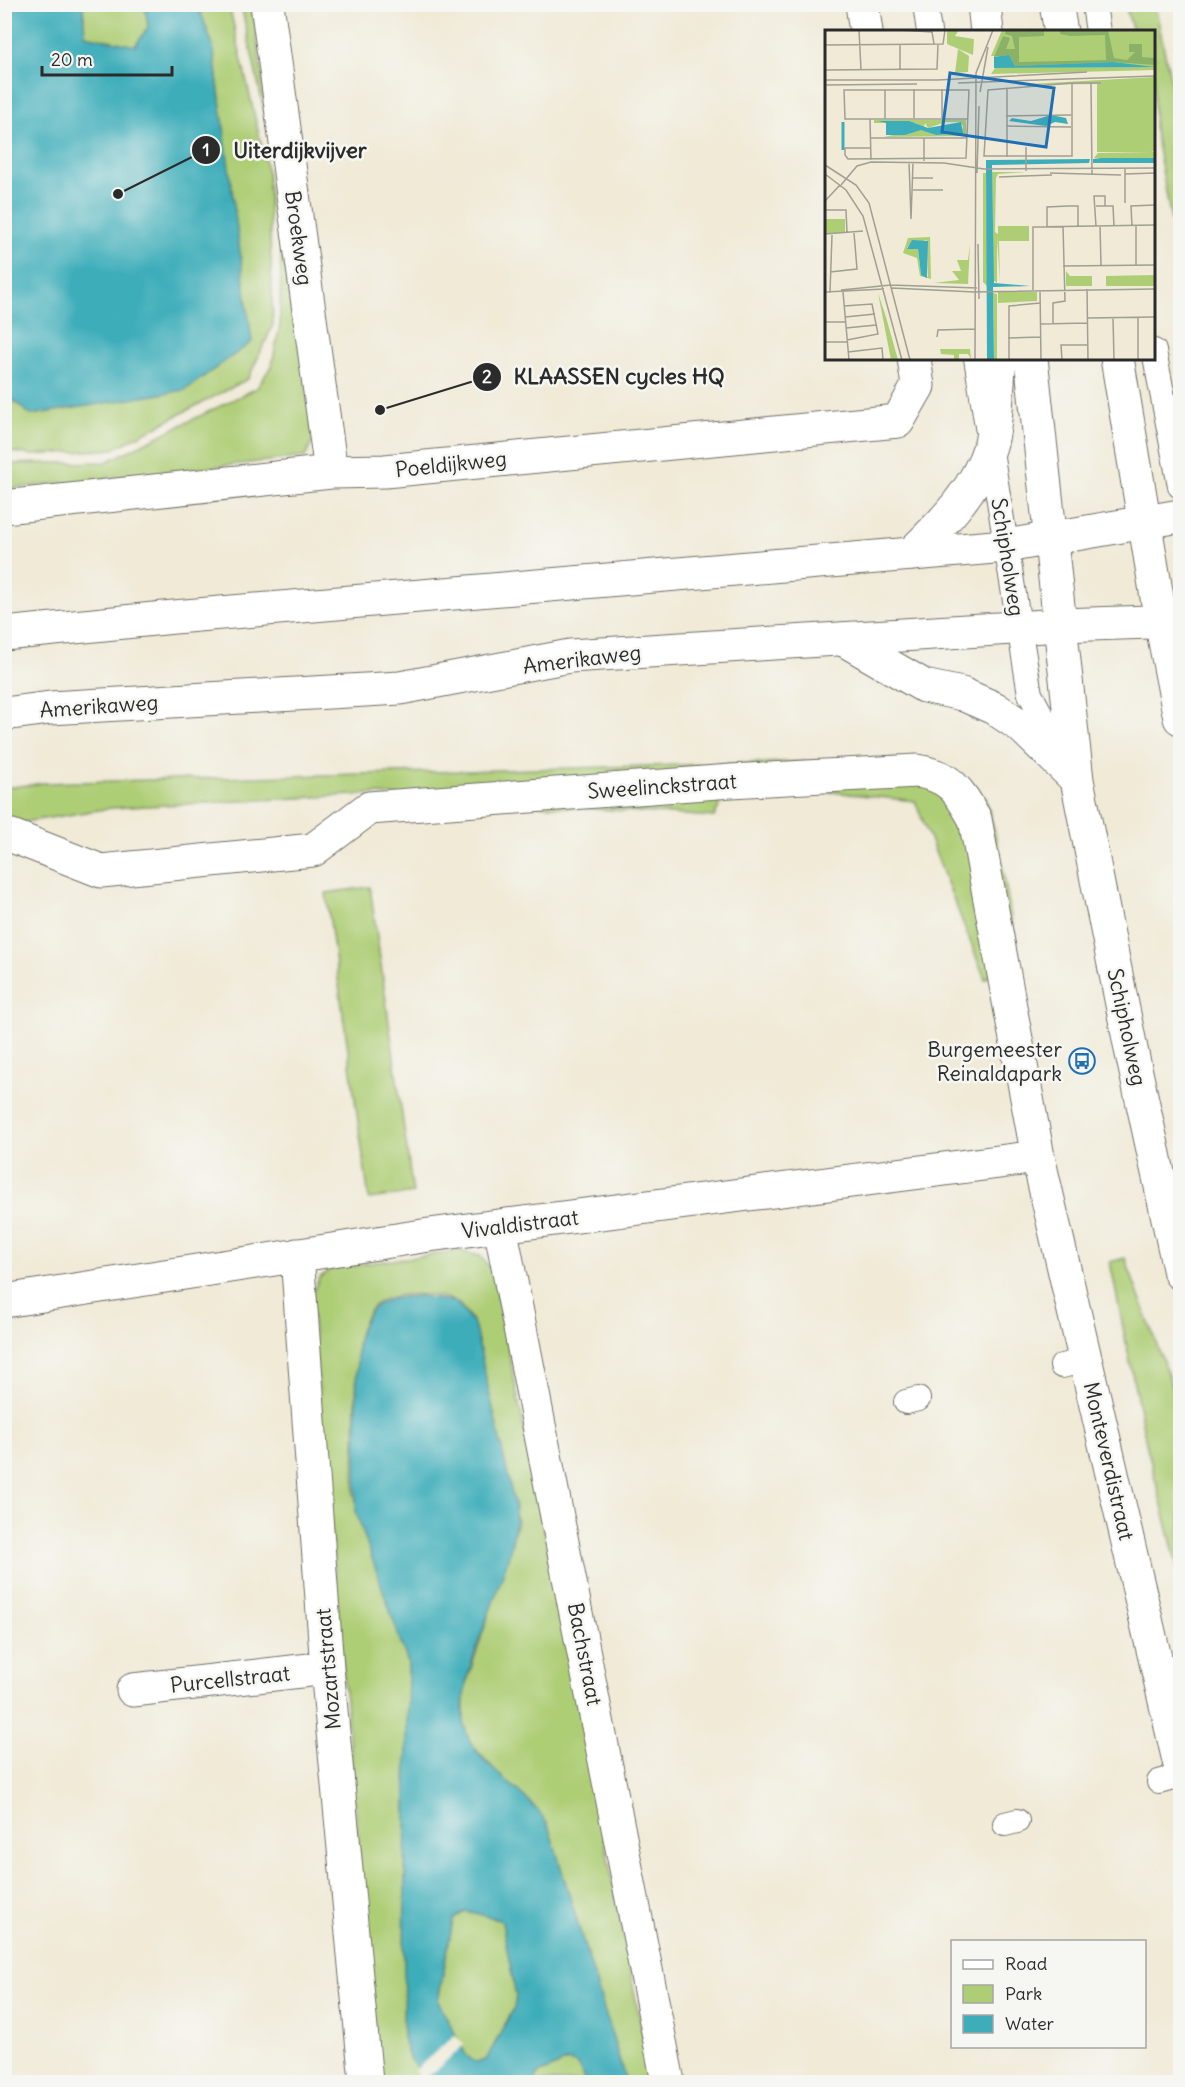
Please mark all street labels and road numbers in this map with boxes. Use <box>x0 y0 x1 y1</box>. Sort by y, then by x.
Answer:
street label: Broekweg <box>279 189 319 287</box>
street label: Poeldijkweg <box>394 445 508 483</box>
street label: Schipholweg <box>985 496 1031 618</box>
street label: Amerikaweg <box>521 638 643 680</box>
street label: Amerikaweg <box>39 688 159 724</box>
street label: Sweelinckstraat <box>586 767 738 805</box>
street label: Schipholweg <box>1101 966 1153 1088</box>
street label: Vivaldistraat <box>460 1203 580 1245</box>
street label: Monteverdistraat <box>1078 1379 1140 1543</box>
street label: Bachstraat <box>562 1600 608 1708</box>
street label: Mozartstraat <box>309 1607 347 1731</box>
street label: Purcellstraat <box>169 1659 291 1699</box>

